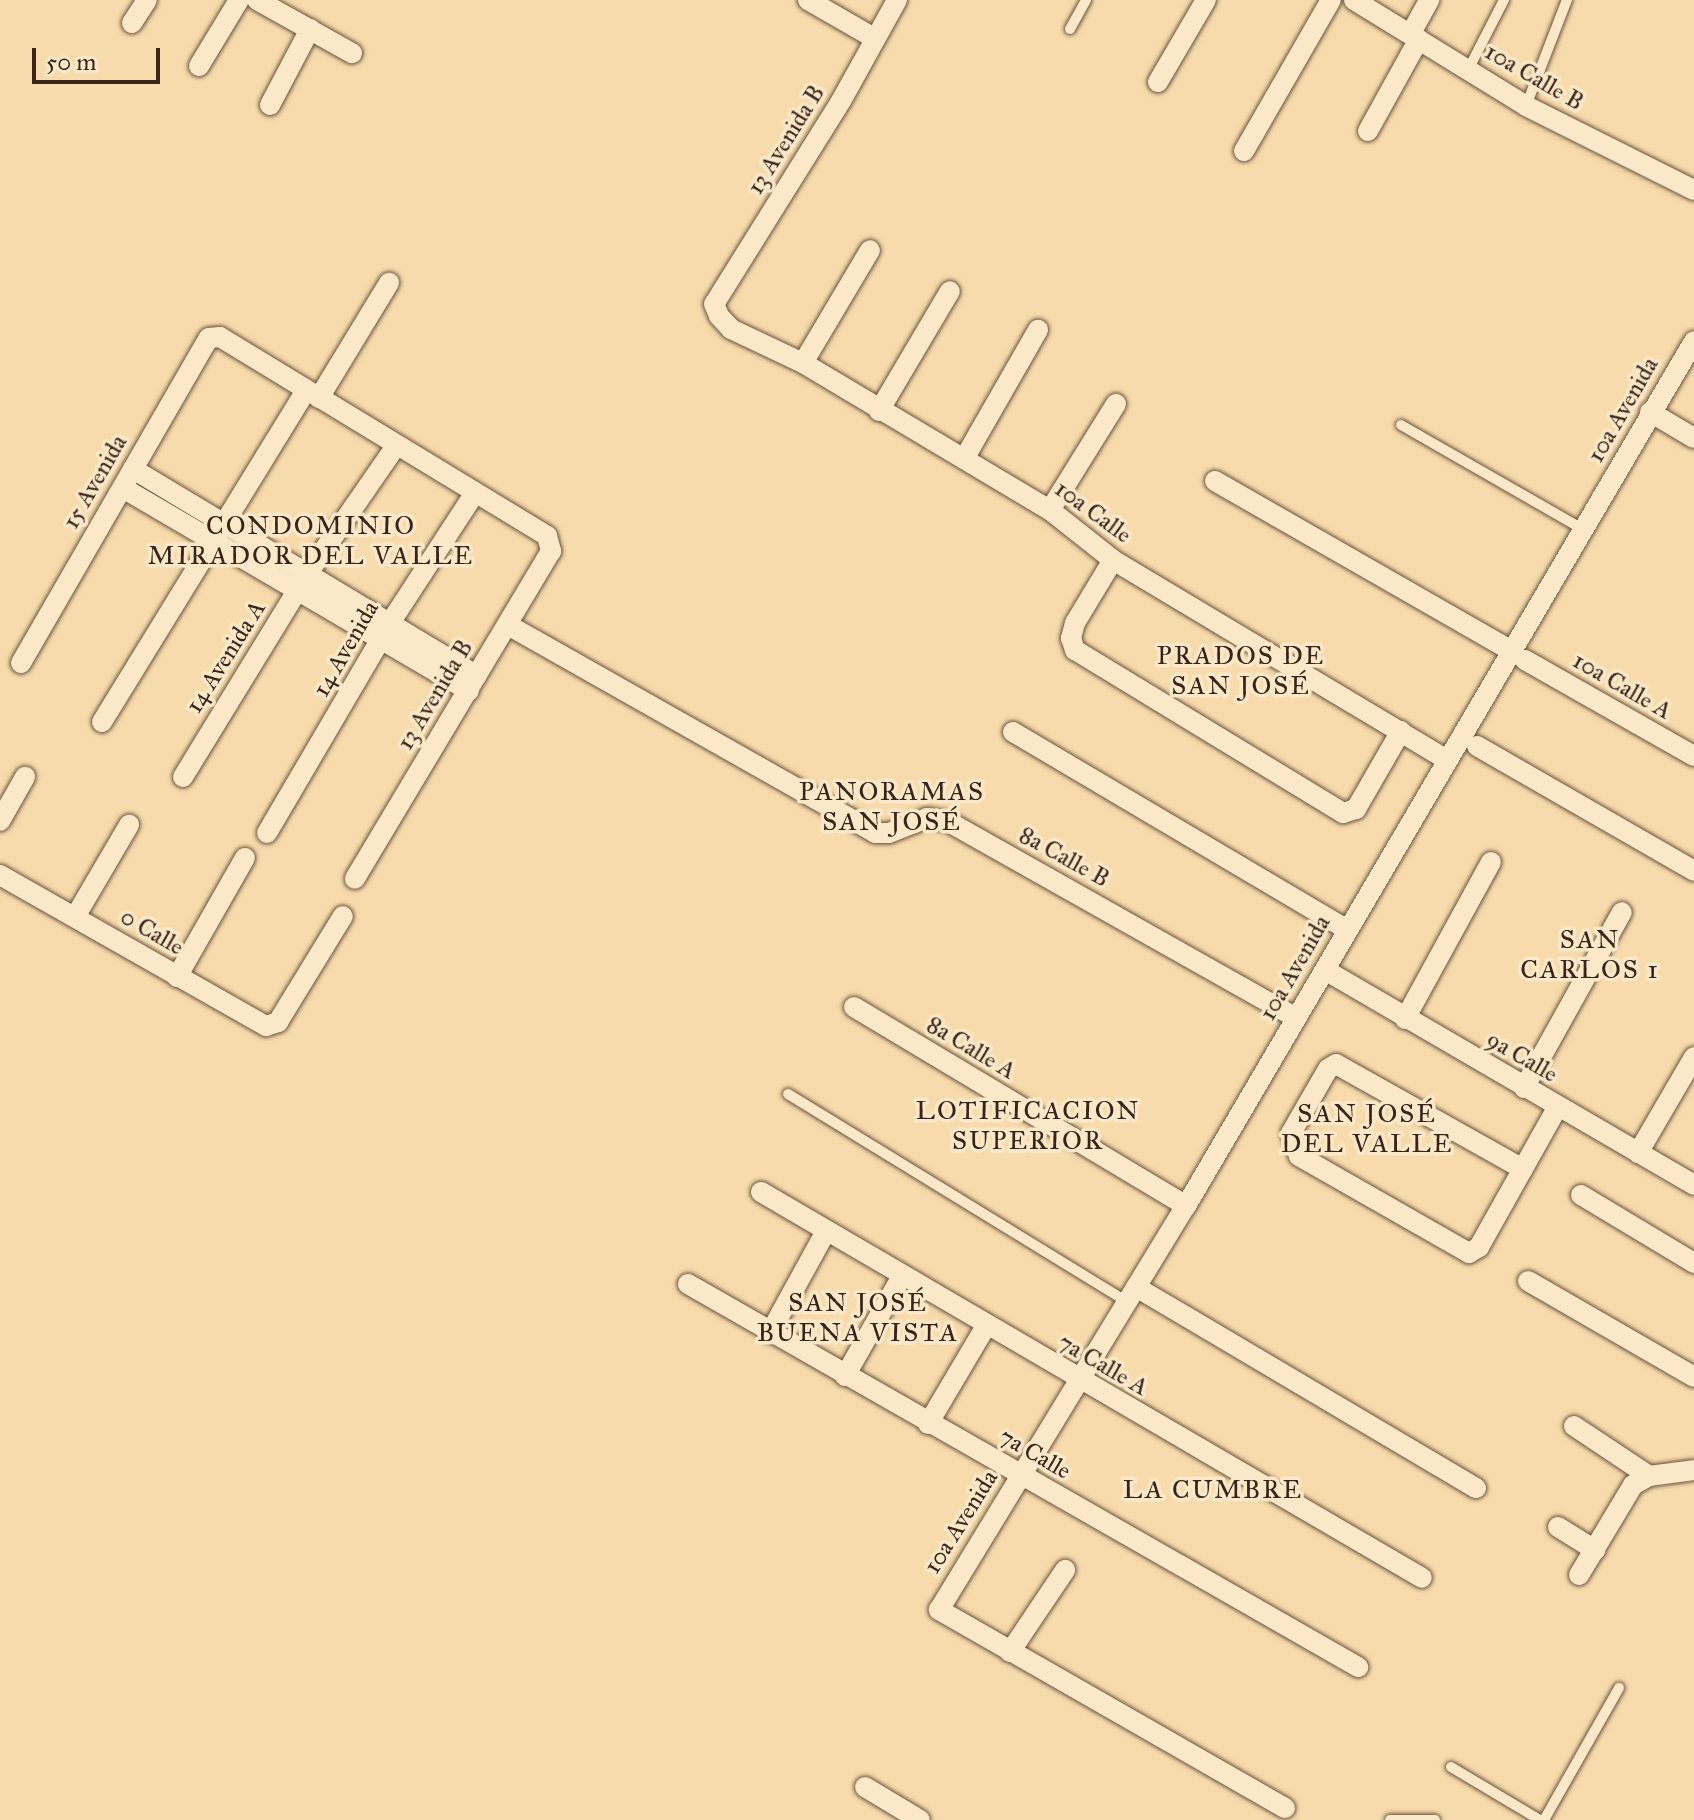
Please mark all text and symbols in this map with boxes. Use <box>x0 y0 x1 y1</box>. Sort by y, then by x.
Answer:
scale bar <box>36 32 164 82</box>
street label: 10a Calle B <box>1480 37 1588 117</box>
text: 50 m <box>46 47 96 77</box>
street label: 13 Avenida B <box>741 80 831 200</box>
street label: 10a Avenida <box>1581 352 1665 468</box>
street label: 15 Avenida <box>57 430 133 534</box>
street label: 10a Calle <box>1049 474 1137 550</box>
district label: CONDOMINIO MIRADOR DEL VALLE <box>148 510 474 572</box>
street label: 14 Avenida A <box>180 595 272 719</box>
street label: 14 Avenida <box>307 596 385 702</box>
street label: 13 Avenida B <box>391 635 479 755</box>
district label: PRADOS DE SAN JOSÉ <box>1157 640 1325 702</box>
street label: 10a Calle A <box>1567 646 1677 726</box>
district label: PANORAMAS SAN JOSÉ <box>799 776 985 838</box>
street label: 8a Calle B <box>1014 821 1114 893</box>
street label: 0 Calle <box>115 902 189 962</box>
street label: 10a Avenida <box>1253 910 1337 1026</box>
district label: SAN CARLOS 1 <box>1520 924 1660 986</box>
street label: 8a Calle A <box>921 1010 1021 1086</box>
street label: 9a Calle <box>1481 1025 1563 1089</box>
district label: LOTIFICACION SUPERIOR <box>916 1095 1140 1156</box>
district label: SAN JOSÉ DEL VALLE <box>1281 1098 1453 1160</box>
district label: SAN JOSÉ BUENA VISTA <box>757 1287 959 1348</box>
street label: 7a Calle A <box>1053 1328 1153 1402</box>
street label: 7a Calle <box>994 1422 1076 1486</box>
street label: 10a Avenida <box>918 1465 1004 1579</box>
district label: LA CUMBRE <box>1123 1474 1303 1506</box>

